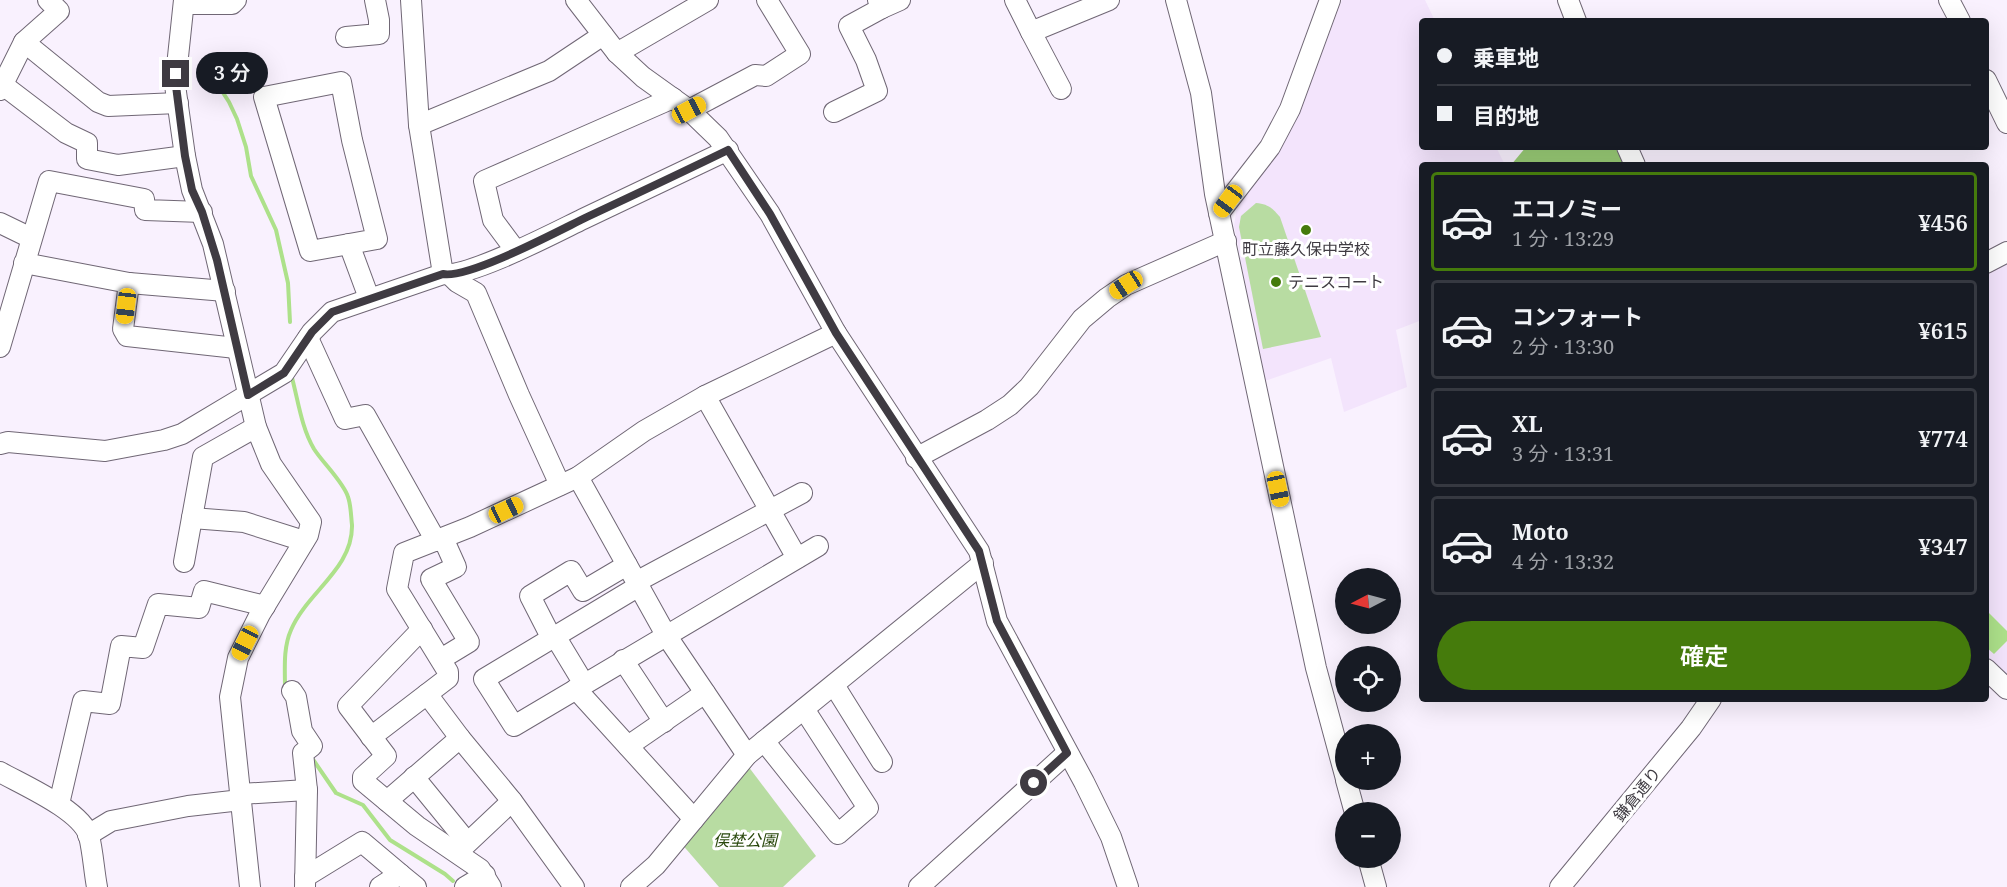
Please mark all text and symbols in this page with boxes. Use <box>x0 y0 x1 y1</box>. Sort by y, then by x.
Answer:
text: 乗車地 <box>1473 42 1539 72</box>
callout: 3 分 <box>197 53 269 95</box>
text: 3 分 <box>214 59 250 86</box>
route end <box>162 60 189 87</box>
car <box>669 94 709 126</box>
text: 目的地 <box>1473 100 1539 130</box>
car <box>1210 181 1246 221</box>
text: エコノミー <box>1512 193 1622 223</box>
icon: car <box>1440 195 1494 249</box>
text: ¥456 <box>1918 207 1968 237</box>
marker: 町立藤久保中学校 <box>1299 223 1313 237</box>
text: 1 分 · 13:29 <box>1512 225 1614 252</box>
place label: 町立藤久保中学校 <box>1242 238 1370 260</box>
car <box>1106 268 1146 302</box>
place label: テニスコート <box>1288 271 1384 293</box>
marker: テニスコート <box>1269 275 1283 289</box>
car <box>115 287 137 325</box>
text: コンフォート <box>1512 301 1643 331</box>
icon: car <box>1440 303 1494 357</box>
text: ¥615 <box>1918 315 1968 345</box>
text: 2 分 · 13:30 <box>1512 333 1614 360</box>
text: XL <box>1512 408 1543 438</box>
icon: car <box>1440 411 1494 465</box>
text: ¥774 <box>1918 423 1968 453</box>
text: 3 分 · 13:31 <box>1512 440 1614 467</box>
car <box>1265 470 1291 508</box>
car <box>486 494 526 526</box>
text: Moto <box>1512 516 1569 546</box>
icon: car <box>1440 519 1494 573</box>
text: ¥347 <box>1918 531 1968 561</box>
text: 4 分 · 13:32 <box>1512 548 1614 575</box>
north arrow <box>1335 568 1401 634</box>
map controls <box>1335 568 1401 868</box>
button: 確定 <box>1437 621 1971 690</box>
car <box>229 623 261 663</box>
button: locate <box>1335 646 1401 712</box>
button: + <box>1335 724 1401 790</box>
street label: 鎌倉通り <box>1608 762 1666 826</box>
route start <box>1020 769 1047 796</box>
button: − <box>1335 802 1401 868</box>
park label: 俣埜公園 <box>713 829 779 851</box>

